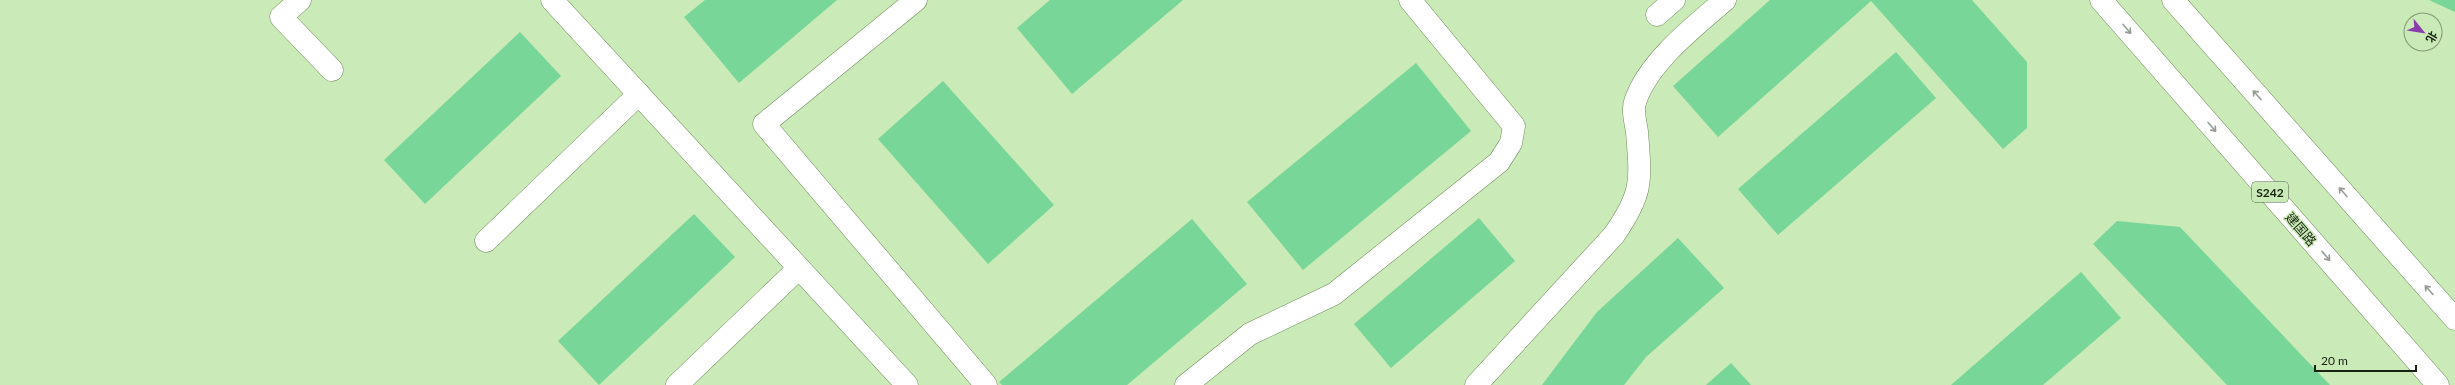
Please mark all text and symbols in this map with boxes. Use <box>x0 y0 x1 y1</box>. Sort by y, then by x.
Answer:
north arrow <box>2403 12 2443 52</box>
one-way arrow <box>2122 24 2131 35</box>
text: 北 <box>2424 29 2440 45</box>
one-way arrow <box>2252 90 2261 100</box>
one-way arrow <box>2208 122 2217 132</box>
road number: S242 <box>2252 182 2288 202</box>
one-way arrow <box>2338 187 2348 197</box>
street label: 建国路 <box>2282 209 2320 249</box>
one-way arrow <box>2321 251 2330 262</box>
one-way arrow <box>2425 284 2434 295</box>
scale bar <box>2315 347 2416 373</box>
text: 20 m <box>2321 353 2348 368</box>

